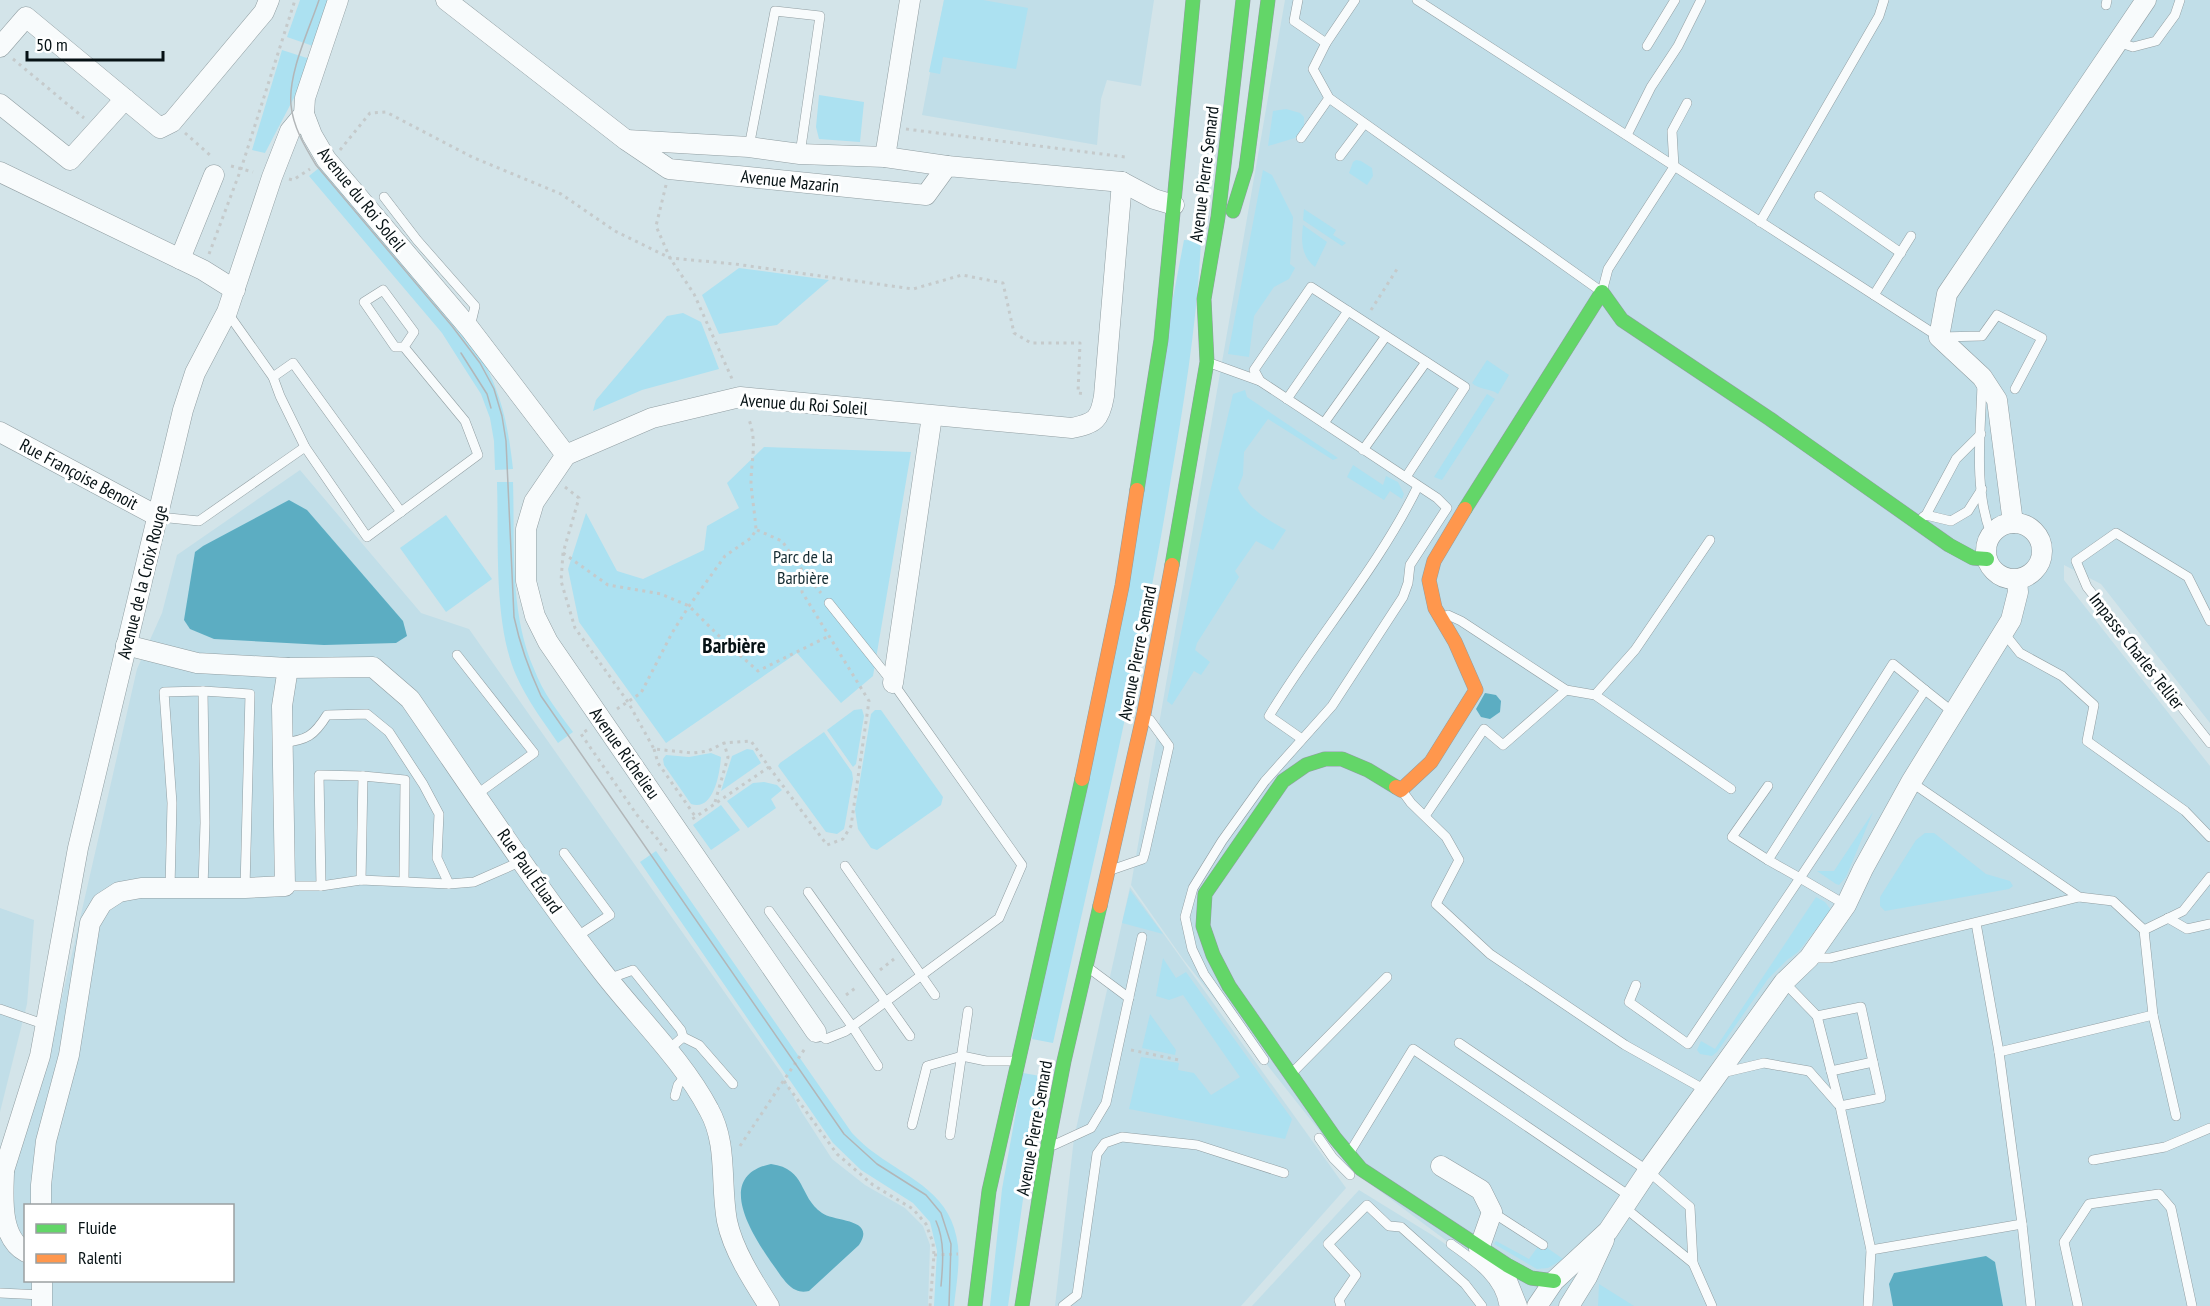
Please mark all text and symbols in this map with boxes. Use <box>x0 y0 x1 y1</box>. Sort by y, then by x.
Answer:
scale bar <box>27 24 164 62</box>
text: 50 m <box>36 33 68 56</box>
street label: Avenue Pierre Semard <box>1184 105 1224 243</box>
street label: Avenue du Roi Soleil <box>313 142 412 256</box>
street label: Avenue Mazarin <box>740 164 840 198</box>
street label: Avenue du Roi Soleil <box>740 388 869 420</box>
street label: Rue Françoise Benoit <box>16 433 142 515</box>
street label: Avenue de la Croix Rouge <box>112 503 172 661</box>
park label: Parc de la Barbière <box>773 545 833 589</box>
street label: Avenue Pierre Semard <box>1113 584 1161 722</box>
street label: Impasse Charles Tellier <box>2084 588 2190 714</box>
district label: Barbière <box>702 632 766 659</box>
street label: Avenue Richelieu <box>585 703 665 803</box>
street label: Rue Paul Éluard <box>492 824 568 918</box>
street label: Avenue Pierre Semard <box>1011 1059 1057 1197</box>
legend <box>24 1204 234 1282</box>
text: Fluide <box>78 1216 117 1239</box>
text: Ralenti <box>78 1246 122 1269</box>

